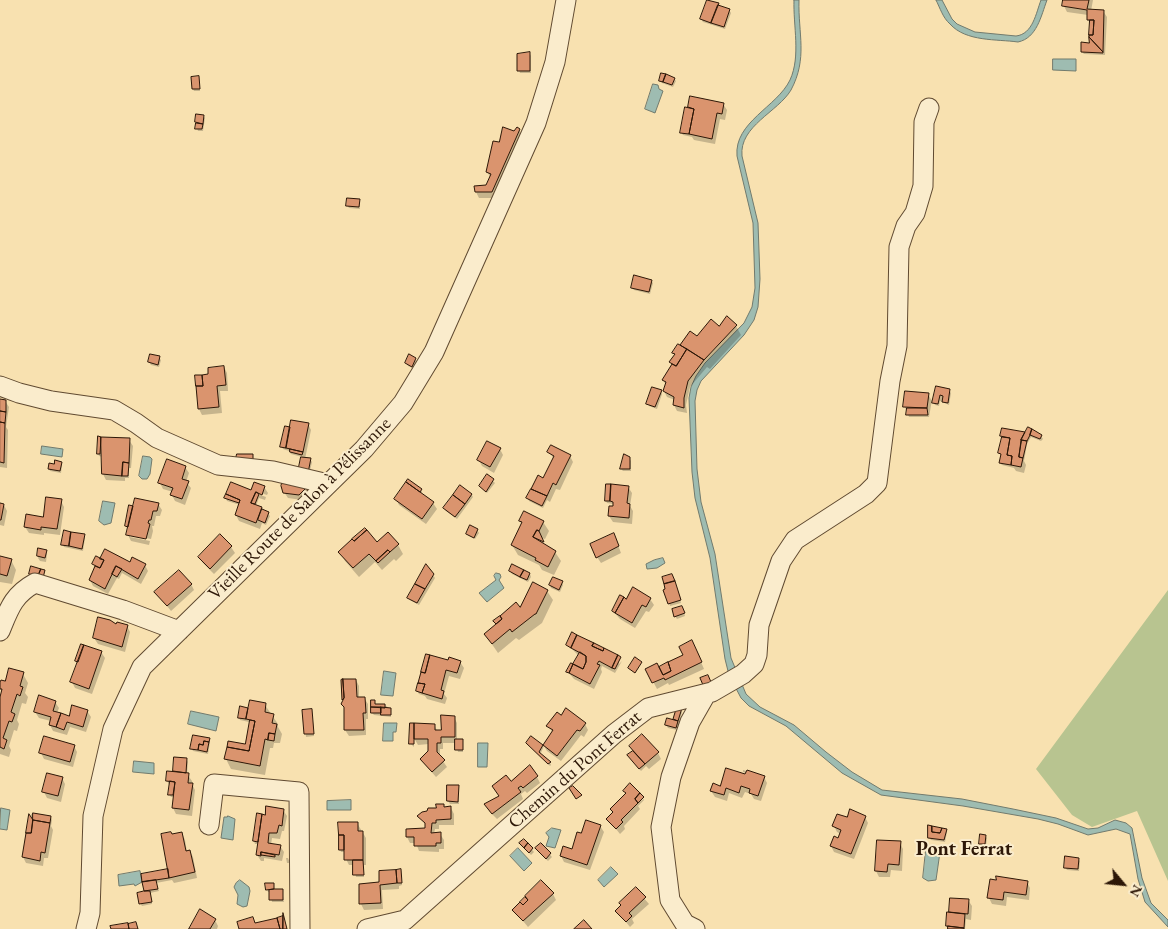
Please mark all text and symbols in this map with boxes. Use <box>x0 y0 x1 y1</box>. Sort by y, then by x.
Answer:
street label: Vieille Route de Salon à Pélissanne <box>204 413 396 605</box>
street label: Chemin du Pont Ferrat <box>504 706 646 834</box>
district label: Pont Ferrat <box>916 838 1012 862</box>
north arrow <box>1098 859 1148 909</box>
text: N <box>1126 882 1147 900</box>

